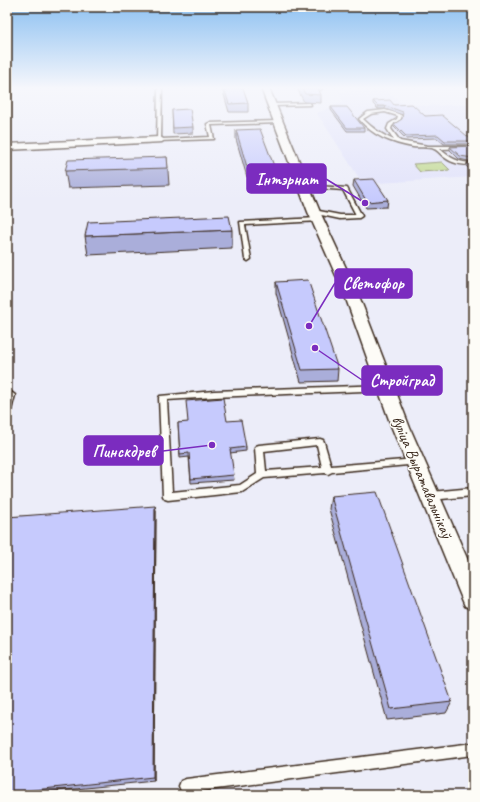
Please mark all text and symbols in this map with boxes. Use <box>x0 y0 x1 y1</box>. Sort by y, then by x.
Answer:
callout: Інтэрнат <box>247 164 326 193</box>
text: Інтэрнат <box>256 169 319 190</box>
callout: Светофор <box>335 269 412 298</box>
text: Светофор <box>342 273 405 294</box>
callout: Стройград <box>362 366 442 395</box>
text: Стройград <box>370 370 436 391</box>
street label: вуліца Выратавальнікаў <box>387 413 457 542</box>
callout: Пинскдрев <box>84 436 163 465</box>
text: Пинскдрев <box>92 441 159 462</box>

